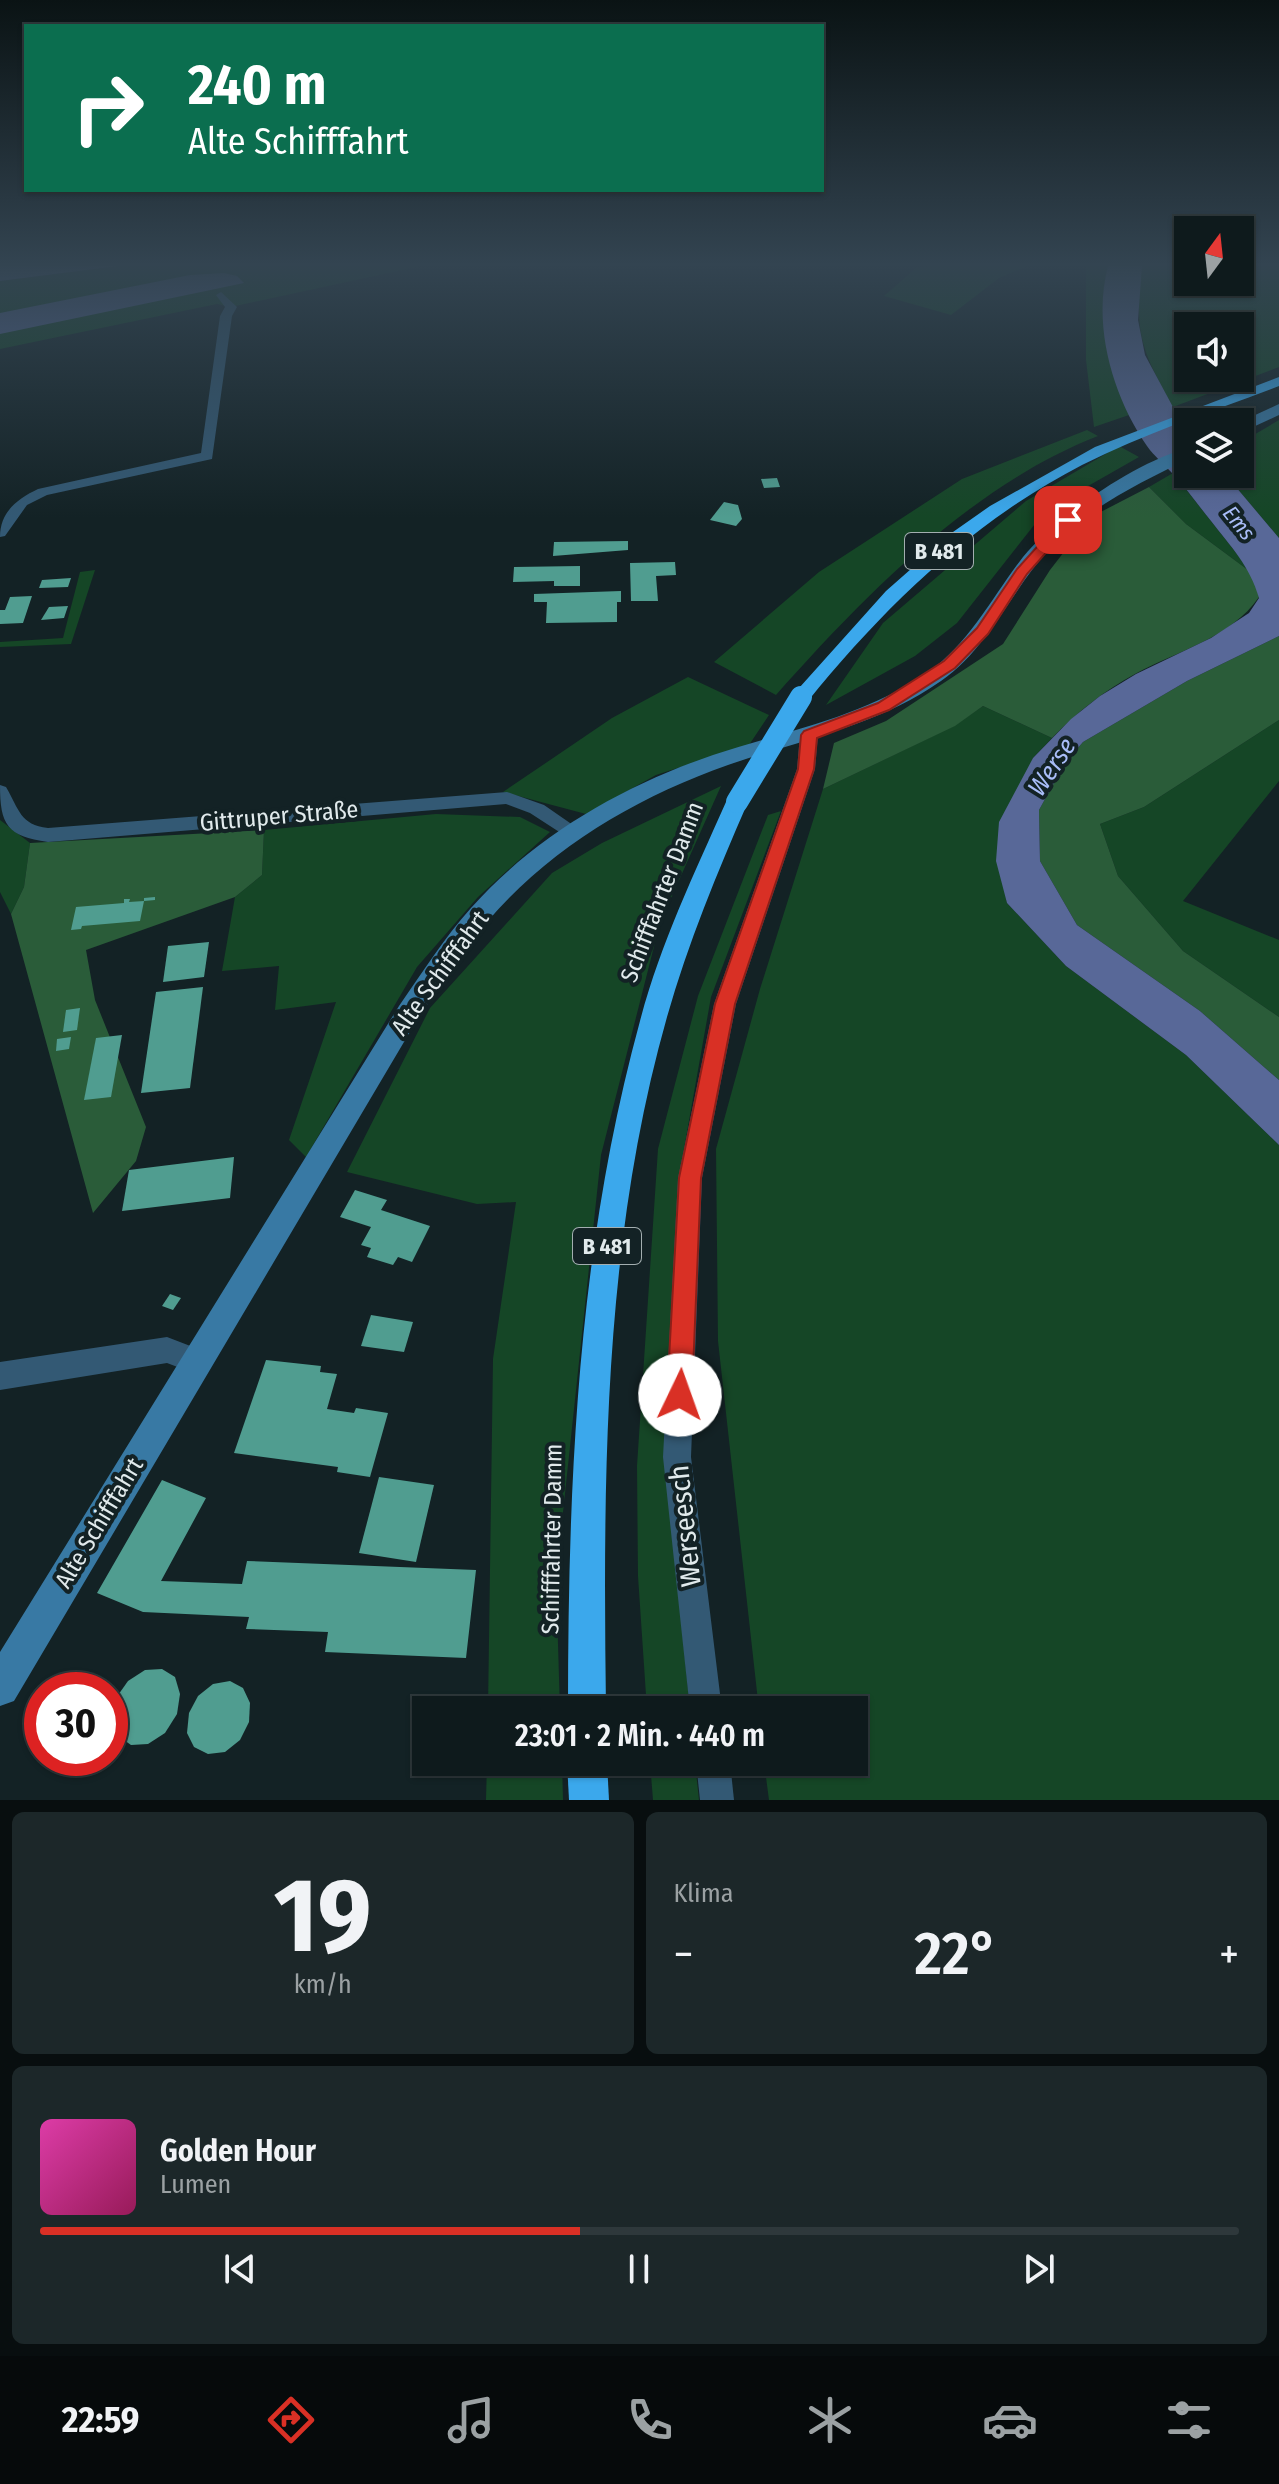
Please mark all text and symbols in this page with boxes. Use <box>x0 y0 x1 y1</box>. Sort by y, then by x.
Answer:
text: 240 m <box>188 52 327 119</box>
icon: right <box>56 56 160 160</box>
text: Alte Schifffahrt <box>188 120 408 164</box>
north arrow <box>1174 216 1254 296</box>
map controls <box>1174 216 1254 488</box>
button: sound <box>1174 312 1254 392</box>
button: layers <box>1174 408 1254 488</box>
pin <box>1034 486 1102 554</box>
icon: arrive <box>1046 498 1090 542</box>
water label: Ems <box>1217 500 1261 546</box>
road number: B 481 <box>905 533 973 569</box>
water label: Werse <box>1021 732 1083 802</box>
street label: Gittruper Straße <box>199 795 359 837</box>
street label: Schifffahrter Damm <box>615 798 709 986</box>
street label: Alte Schifffahrt <box>385 905 495 1041</box>
road number: B 481 <box>573 1228 641 1264</box>
position arrow <box>638 1353 722 1437</box>
street label: Schifffahrter Damm <box>536 1443 568 1635</box>
street label: Alte Schifffahrt <box>49 1453 149 1593</box>
street label: Werseesch <box>662 1463 708 1589</box>
speed limit sign: 30 <box>24 1672 128 1776</box>
text: 23:01 · 2 Min. · 440 m <box>515 1718 765 1754</box>
text: 19 <box>274 1854 372 1979</box>
text: Klima <box>674 1878 733 1909</box>
text: 22° <box>915 1918 998 1990</box>
text: − <box>674 1928 693 1981</box>
text: + <box>1219 1928 1239 1981</box>
text: km/h <box>294 1969 352 2000</box>
text: Golden Hour <box>160 2133 316 2169</box>
text: Lumen <box>160 2169 231 2200</box>
icon: previous <box>218 2247 262 2291</box>
icon: pause <box>617 2247 661 2291</box>
icon: next <box>1017 2247 1061 2291</box>
icon: directions <box>263 2392 319 2448</box>
icon: music <box>443 2392 499 2448</box>
icon: phone <box>622 2392 678 2448</box>
icon: climate <box>802 2392 858 2448</box>
icon: car <box>982 2392 1038 2448</box>
icon: filters <box>1161 2392 1217 2448</box>
text: 22:59 <box>62 2398 139 2442</box>

